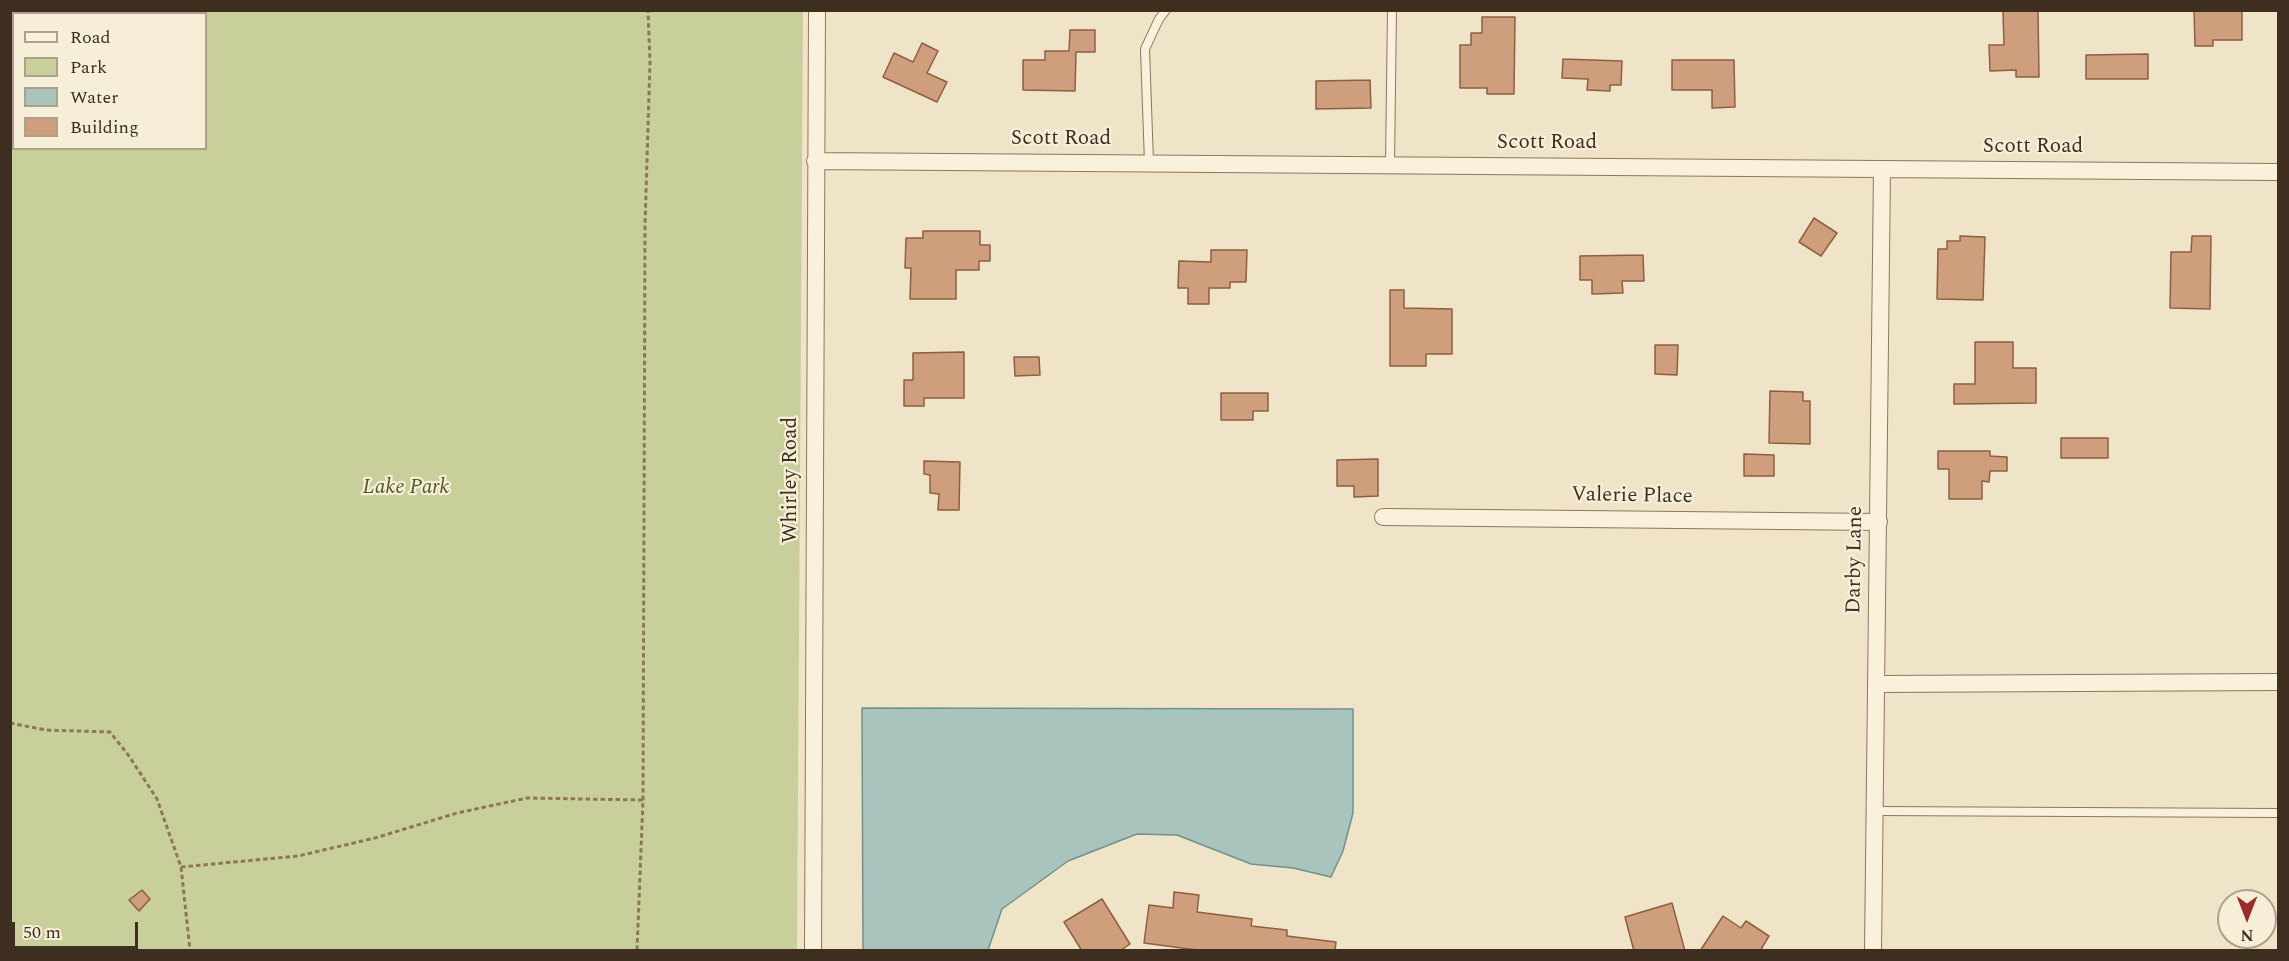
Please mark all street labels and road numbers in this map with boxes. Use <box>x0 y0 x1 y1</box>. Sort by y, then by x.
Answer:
street label: Scott Road <box>1011 127 1111 153</box>
street label: Scott Road <box>1497 131 1597 157</box>
street label: Scott Road <box>1983 135 2083 161</box>
street label: Whirley Road <box>779 417 805 543</box>
street label: Valerie Place <box>1571 483 1693 511</box>
street label: Darby Lane <box>1842 506 1870 614</box>

